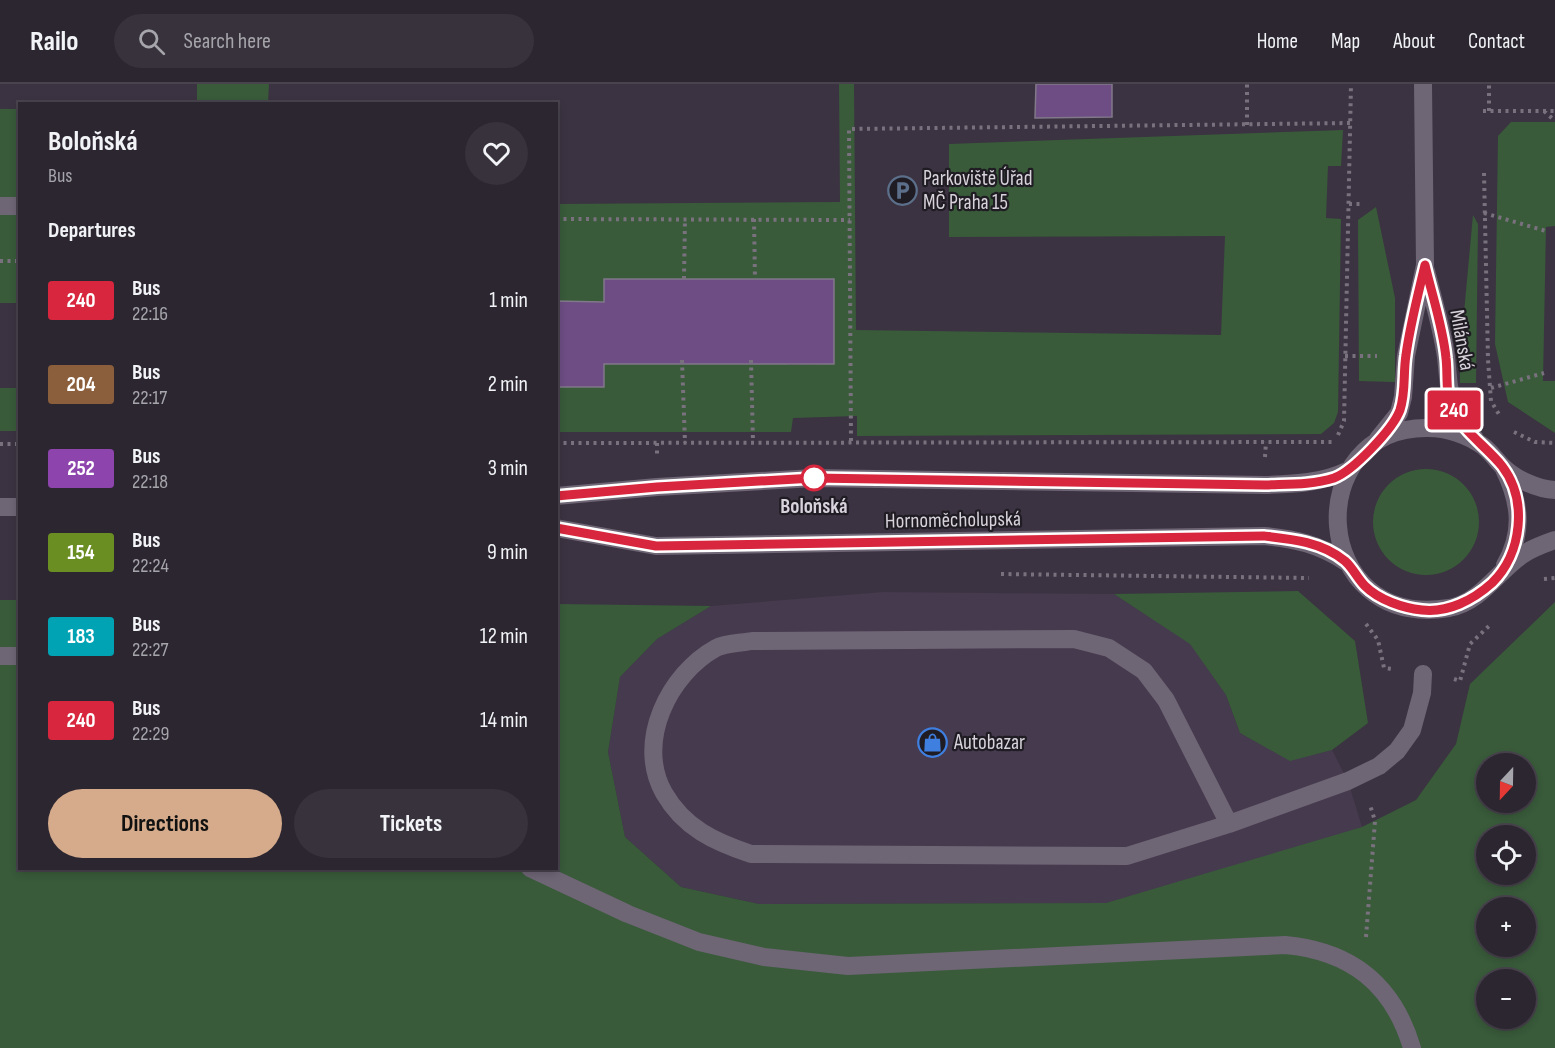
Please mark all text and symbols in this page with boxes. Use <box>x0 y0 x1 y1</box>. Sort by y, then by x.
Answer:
search box <box>114 14 534 68</box>
text: Railo <box>30 25 78 58</box>
icon: search <box>135 25 168 58</box>
text: Search here <box>183 28 271 55</box>
text: Home <box>1257 29 1298 54</box>
text: Map <box>1331 29 1360 54</box>
text: About <box>1393 29 1435 54</box>
text: Contact <box>1468 29 1525 54</box>
button: heart <box>465 122 528 185</box>
text: Boloňská <box>48 125 138 158</box>
text: Bus <box>48 164 72 188</box>
place label: Parkoviště Úřad MČ Praha 15 <box>923 166 1032 215</box>
parking icon: Parkoviště Úřad MČ Praha 15 <box>886 174 918 206</box>
text: Departures <box>48 217 136 244</box>
text: Bus <box>132 275 161 302</box>
text: 1 min <box>489 287 528 314</box>
text: 240 <box>67 288 95 313</box>
text: 22:16 <box>132 302 168 326</box>
street label: Milánská <box>1444 308 1480 372</box>
text: Bus <box>132 359 161 386</box>
text: 2 min <box>488 371 528 398</box>
text: 204 <box>67 372 95 397</box>
text: 22:17 <box>132 386 167 410</box>
line badge: 240 <box>1420 390 1488 430</box>
text: 240 <box>1440 398 1468 423</box>
text: Bus <box>132 443 161 470</box>
text: 3 min <box>488 455 528 482</box>
text: 252 <box>67 456 95 481</box>
marker: Boloňská <box>801 465 827 491</box>
text: 22:18 <box>132 470 168 494</box>
place label: Boloňská <box>780 494 848 519</box>
street label: Hornoměcholupská <box>885 506 1021 534</box>
text: Bus <box>132 527 161 554</box>
text: 9 min <box>487 539 528 566</box>
text: 154 <box>67 540 95 565</box>
text: 22:24 <box>132 554 169 578</box>
text: Bus <box>132 611 161 638</box>
text: 12 min <box>480 623 528 650</box>
text: 183 <box>67 624 95 649</box>
text: 22:27 <box>132 638 169 662</box>
text: Bus <box>132 695 161 722</box>
text: 14 min <box>480 707 528 734</box>
text: 240 <box>67 708 95 733</box>
text: 22:29 <box>132 722 169 746</box>
shop icon: Autobazar <box>917 726 949 758</box>
place label: Autobazar <box>953 730 1025 755</box>
north arrow <box>1476 753 1536 813</box>
map controls <box>1476 753 1536 1029</box>
button: Directions <box>48 789 282 858</box>
button: Tickets <box>294 789 528 858</box>
button: locate <box>1476 825 1536 885</box>
button: + <box>1476 897 1536 957</box>
button: − <box>1476 969 1536 1029</box>

